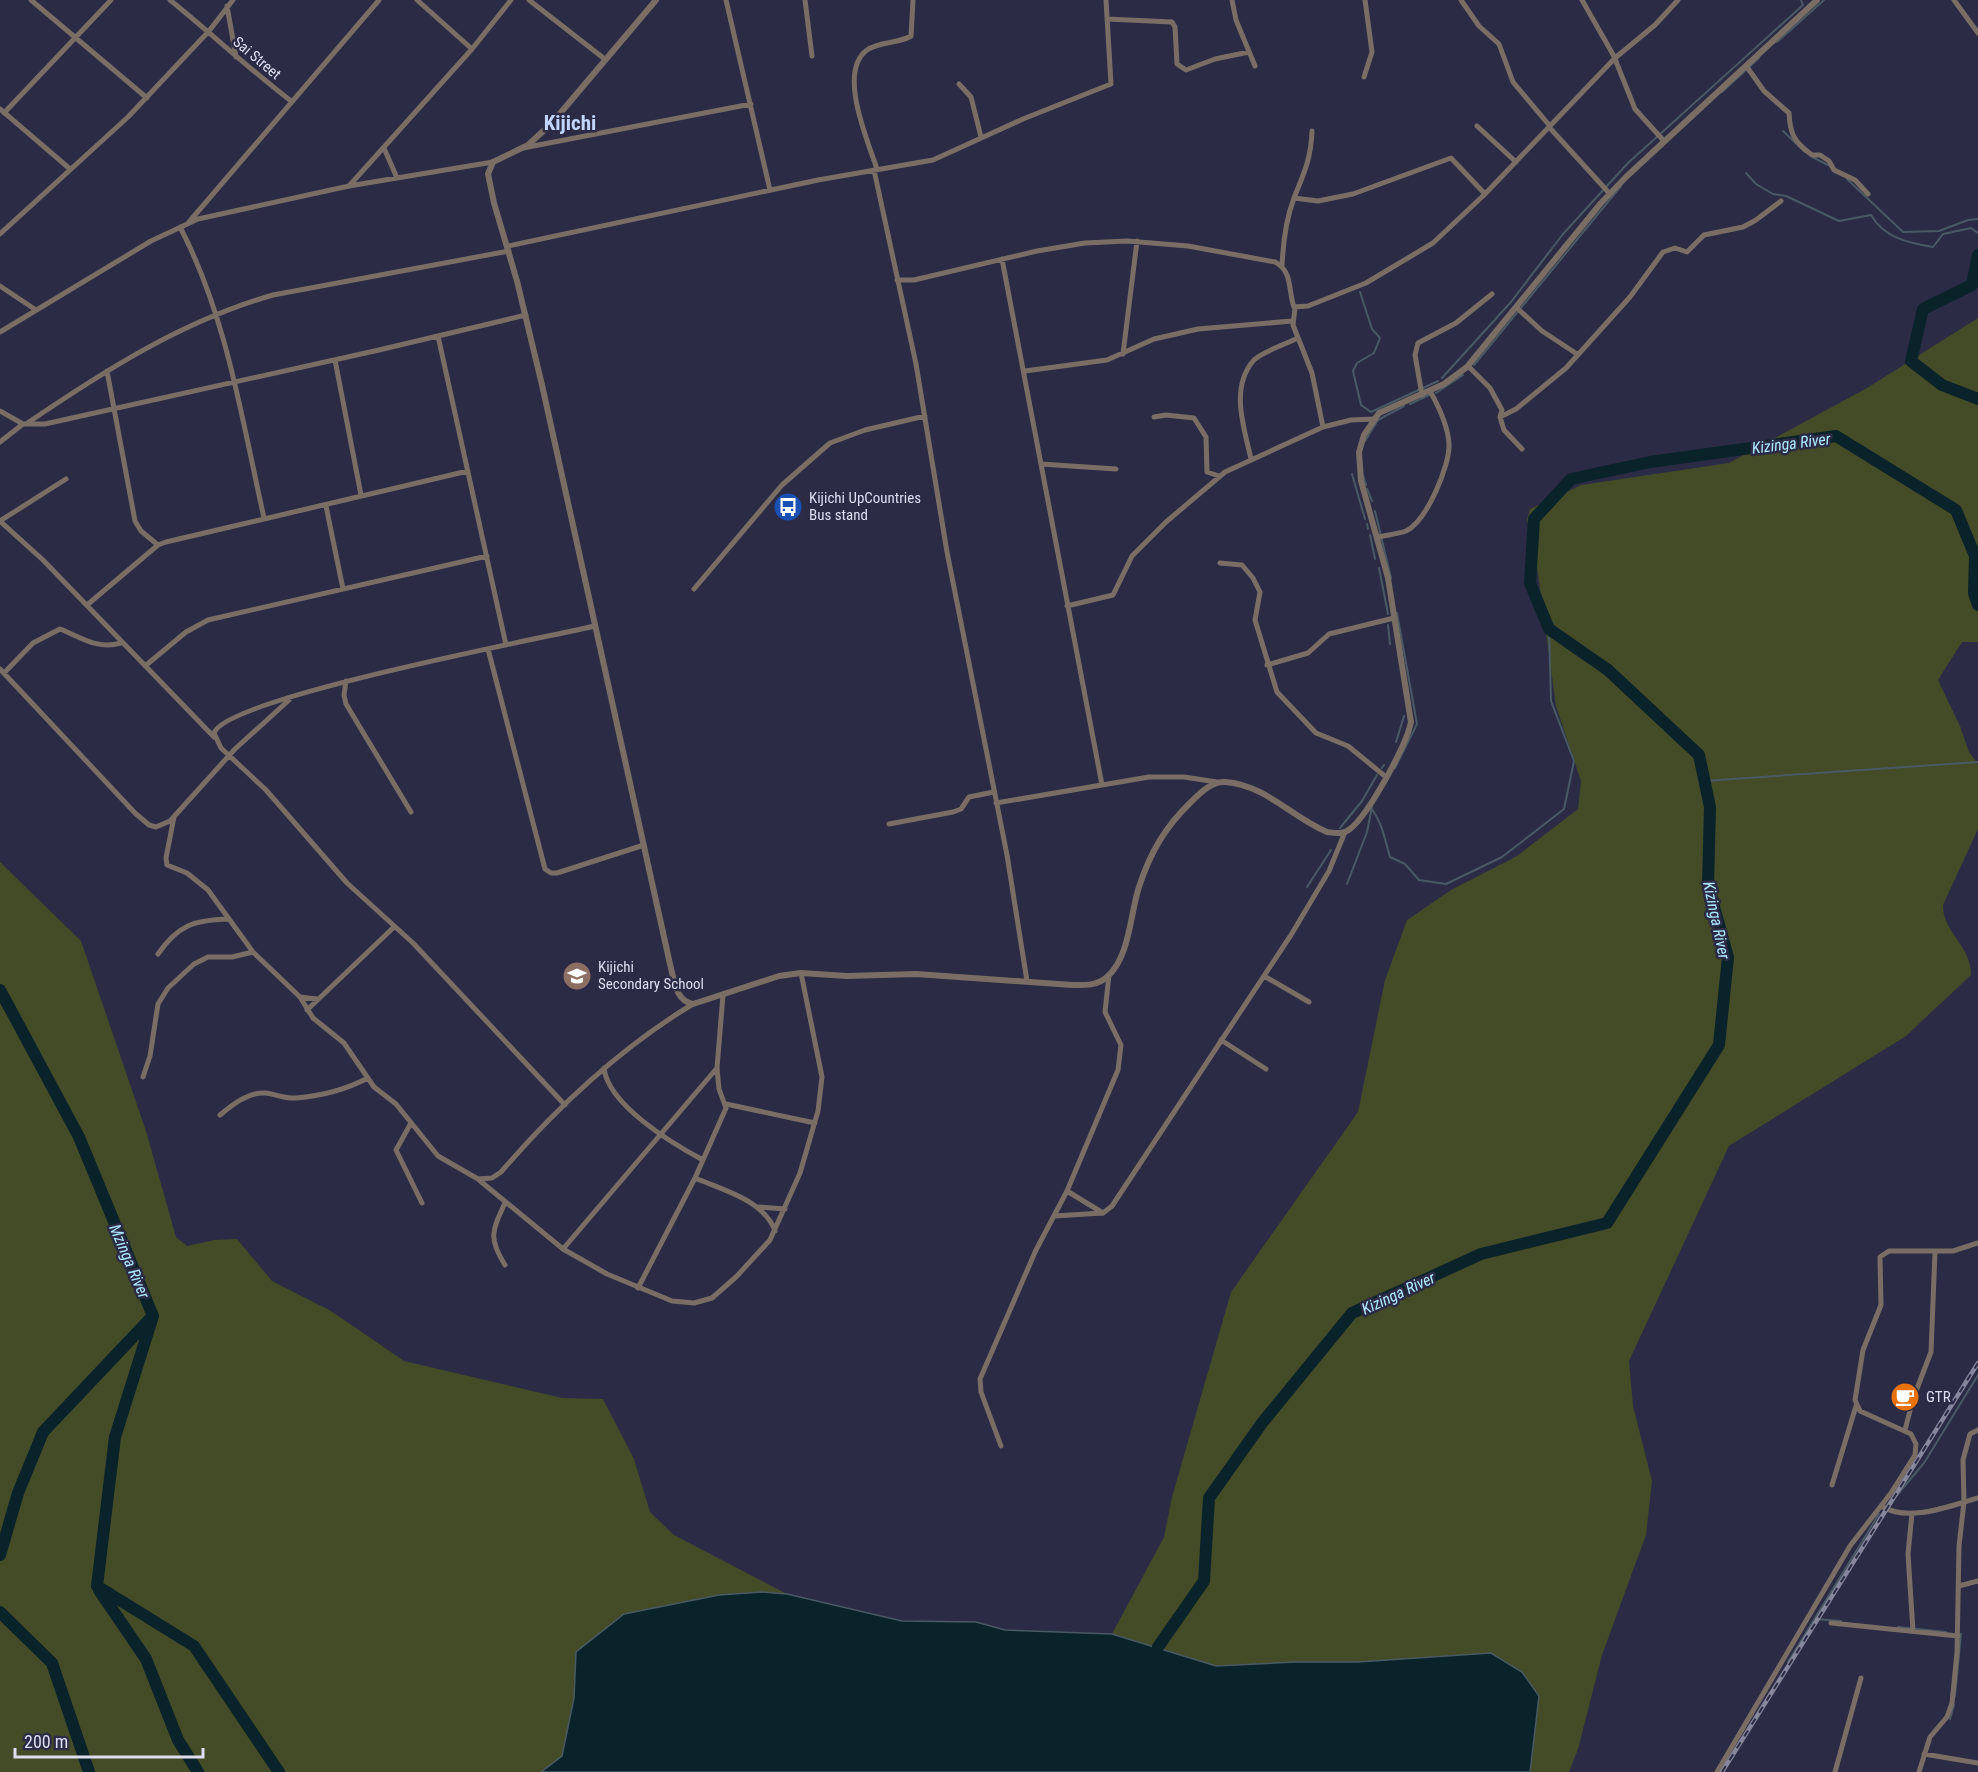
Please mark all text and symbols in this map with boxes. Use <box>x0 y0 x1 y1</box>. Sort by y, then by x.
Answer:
street label: Sai Street <box>229 33 285 83</box>
district label: Kijichi <box>544 111 596 135</box>
water label: Kizinga River <box>1751 429 1833 458</box>
place label: Kijichi UpCountries Bus stand <box>809 489 921 524</box>
bus stop icon: Kijichi UpCountries Bus stand <box>772 491 804 523</box>
water label: Kizinga River <box>1699 879 1734 962</box>
place label: Kijichi Secondary School <box>598 958 704 993</box>
school or university icon: Kijichi Secondary School <box>561 960 593 992</box>
water label: Mzinga River <box>105 1221 154 1302</box>
water label: Kizinga River <box>1358 1268 1439 1319</box>
cafe icon: GTR <box>1889 1381 1921 1413</box>
place label: GTR <box>1926 1388 1951 1406</box>
scale bar <box>15 1721 202 1759</box>
text: 200 m <box>24 1731 68 1752</box>

